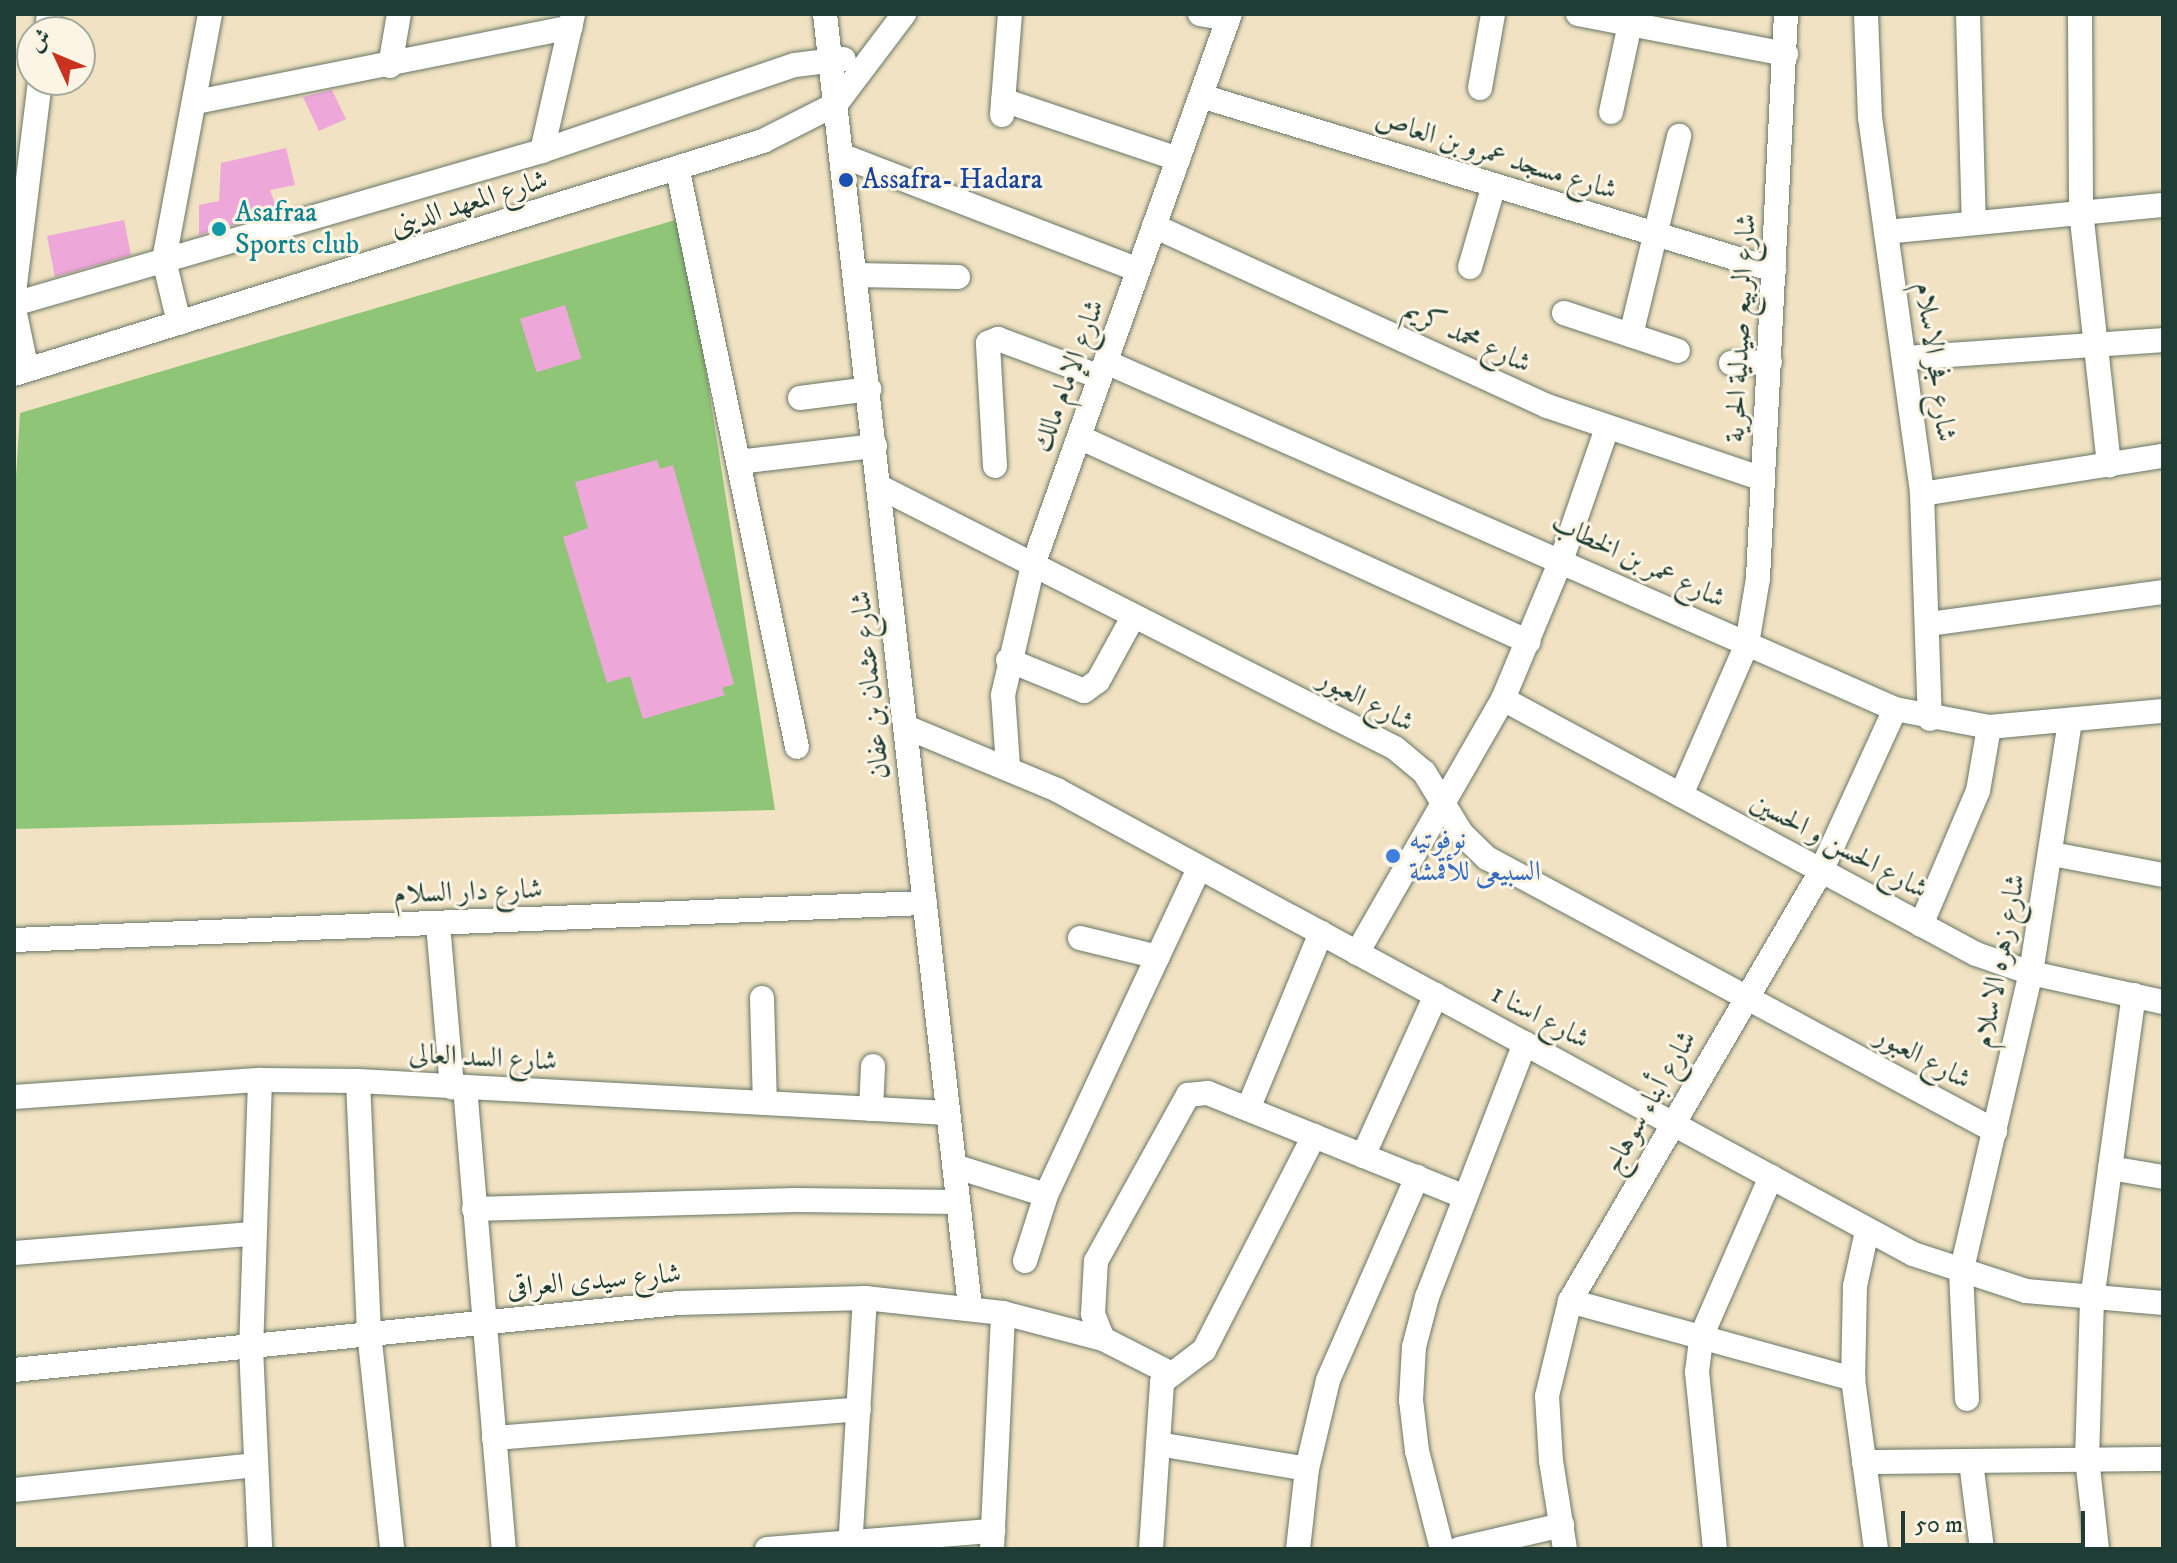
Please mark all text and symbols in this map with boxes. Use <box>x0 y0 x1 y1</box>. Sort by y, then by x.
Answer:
north arrow <box>16 16 96 96</box>
text: ش <box>23 23 57 58</box>
street label: شارع مسجد عمرو بن العاص <box>1371 102 1621 208</box>
street label: شارع المعهد الدينى <box>386 163 552 243</box>
place label: Assafra- Hadara <box>862 163 1043 197</box>
marker: Assafra- Hadara <box>837 171 855 189</box>
place label: Asafraa Sports club <box>235 196 359 262</box>
street label: شارع الربيع صيدلية الحرية <box>1718 213 1764 443</box>
marker: Asafraa Sports club <box>210 220 228 238</box>
street label: شارع فجر الاسلام <box>1907 280 1963 444</box>
street label: شارع محمد كريم <box>1398 293 1536 381</box>
street label: شارع الإمام مالك <box>1026 295 1112 457</box>
street label: شارع عمر بن الخطاب <box>1546 506 1730 616</box>
street label: شارع عثمان بن عفان <box>844 589 898 781</box>
street label: شارع العبور <box>1312 662 1420 740</box>
street label: شارع الحسن و الحسين <box>1745 785 1933 907</box>
place label: نوفوتيه السبيعى للأقمشة <box>1409 823 1541 889</box>
marker: نوفوتيه السبيعى للأقمشة <box>1384 847 1402 865</box>
street label: شارع زهره الاسلام <box>1967 871 2033 1051</box>
street label: شارع دار السلام <box>393 873 543 911</box>
street label: شارع اسنا 1 <box>1485 977 1595 1057</box>
street label: شارع العبور <box>1869 1019 1977 1097</box>
street label: شارع أبناء سوهاج <box>1596 1025 1704 1179</box>
street label: شارع السد العالى <box>408 1037 558 1079</box>
street label: شارع سيدى العراقى <box>505 1257 683 1305</box>
scale bar <box>1905 1495 2089 1545</box>
text: 50 m <box>1915 1510 1963 1540</box>

